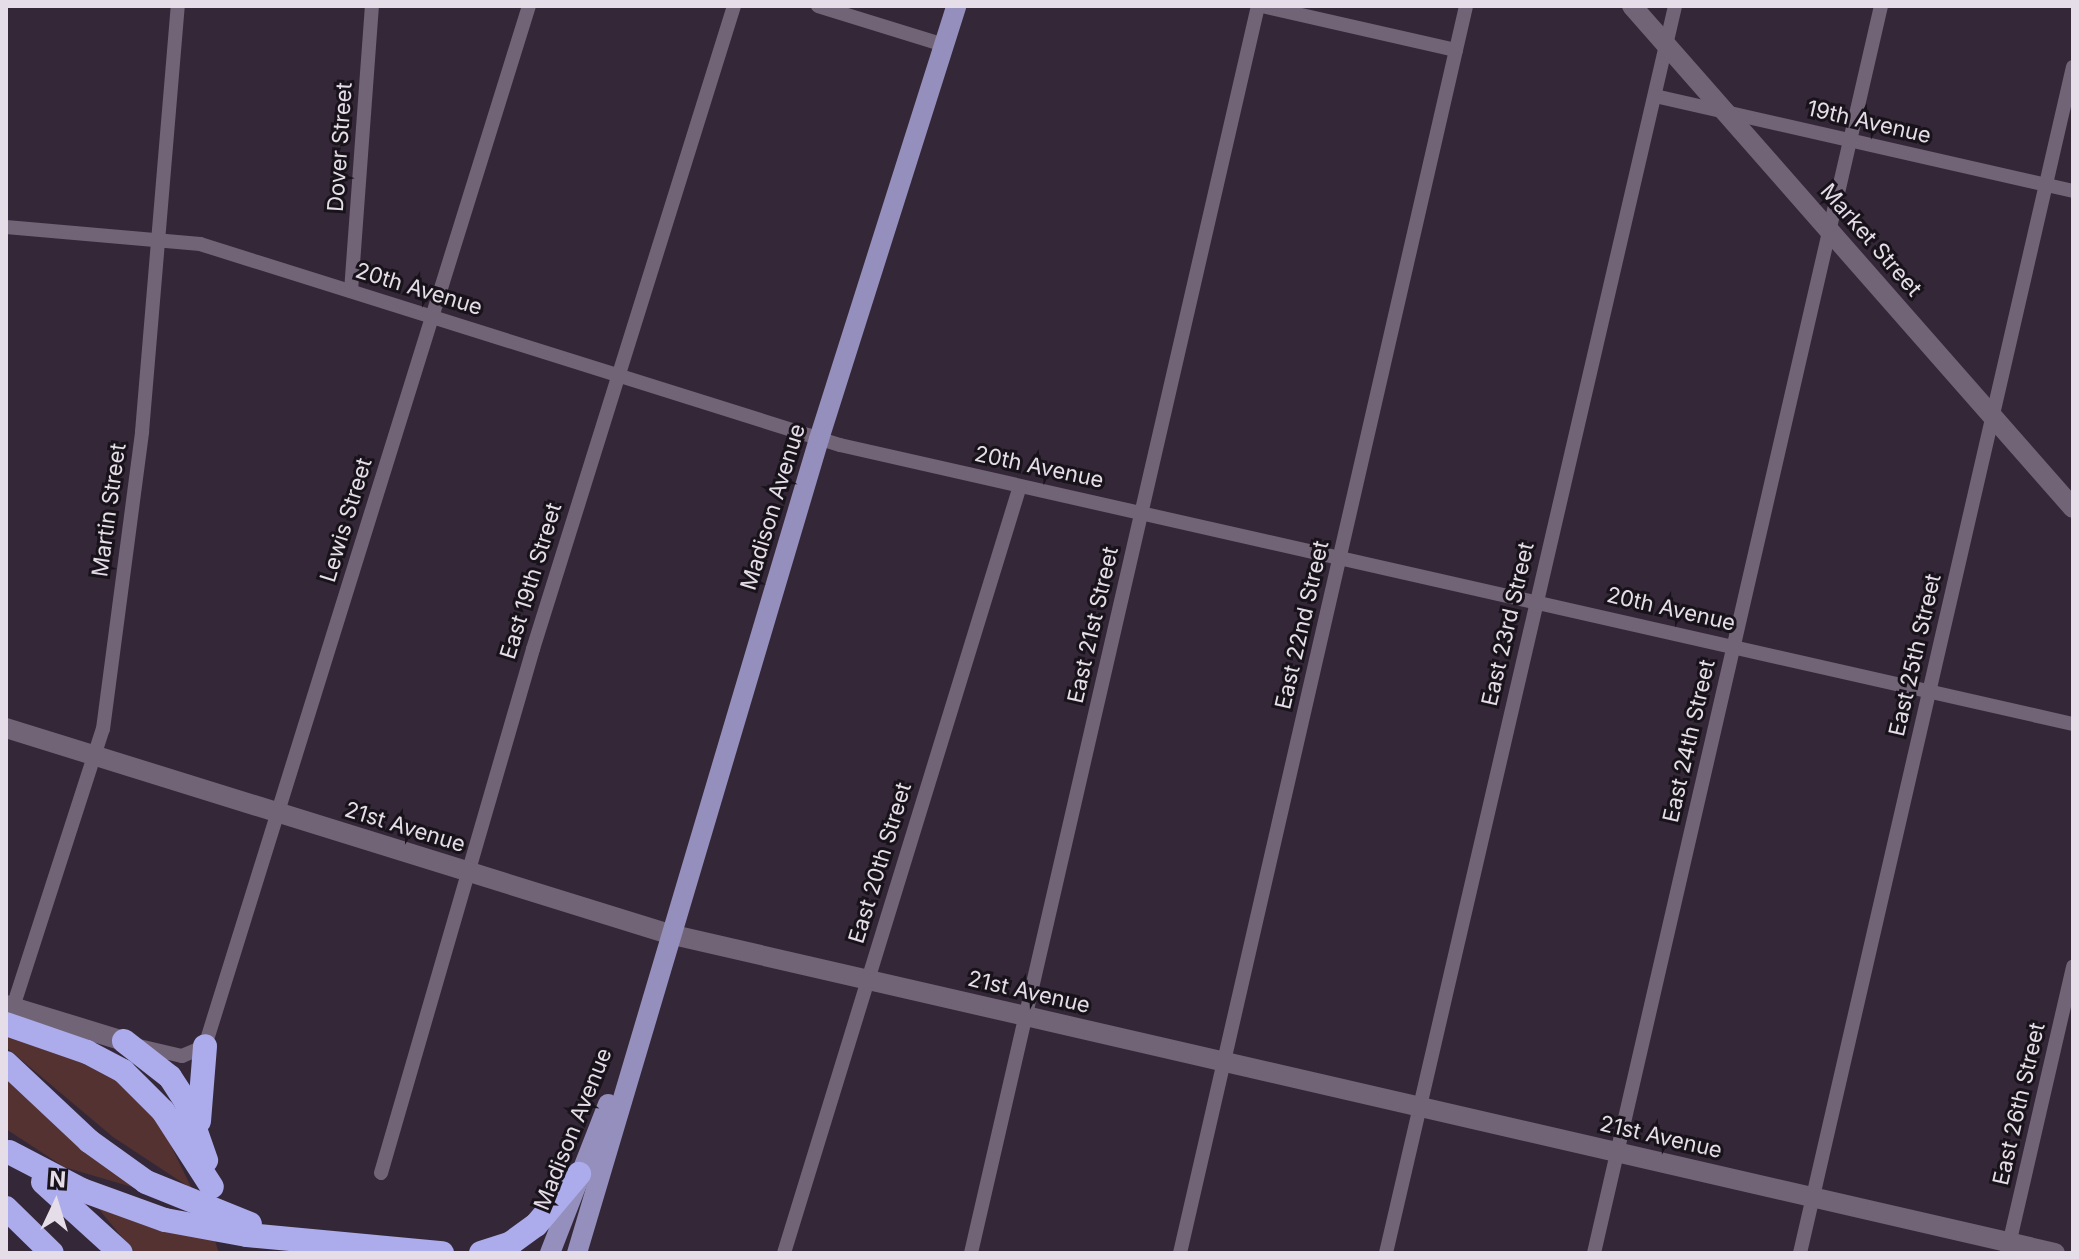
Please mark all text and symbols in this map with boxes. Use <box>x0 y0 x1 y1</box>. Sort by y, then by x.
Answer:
street label: Dover Street <box>322 81 358 213</box>
street label: 19th Avenue <box>1804 95 1934 149</box>
street label: Market Street <box>1815 178 1927 302</box>
street label: 20th Avenue <box>352 257 486 321</box>
street label: Madison Avenue <box>735 421 811 593</box>
street label: 20th Avenue <box>972 440 1106 494</box>
street label: Martin Street <box>87 441 131 579</box>
street label: Lewis Street <box>315 455 377 585</box>
street label: East 19th Street <box>495 500 567 662</box>
street label: East 22nd Street <box>1270 538 1334 712</box>
street label: East 23rd Street <box>1476 540 1540 708</box>
street label: East 21st Street <box>1062 544 1124 706</box>
street label: East 25th Street <box>1883 571 1947 739</box>
street label: 20th Avenue <box>1604 581 1738 637</box>
street label: East 24th Street <box>1657 657 1721 825</box>
street label: East 20th Street <box>843 779 917 947</box>
street label: 21st Avenue <box>342 796 468 858</box>
street label: 21st Avenue <box>965 965 1093 1019</box>
street label: East 26th Street <box>1987 1020 2051 1188</box>
street label: Madison Avenue <box>528 1044 618 1214</box>
street label: 21st Avenue <box>1597 1110 1725 1164</box>
north arrow <box>16 1163 96 1243</box>
text: N <box>48 1166 67 1193</box>

